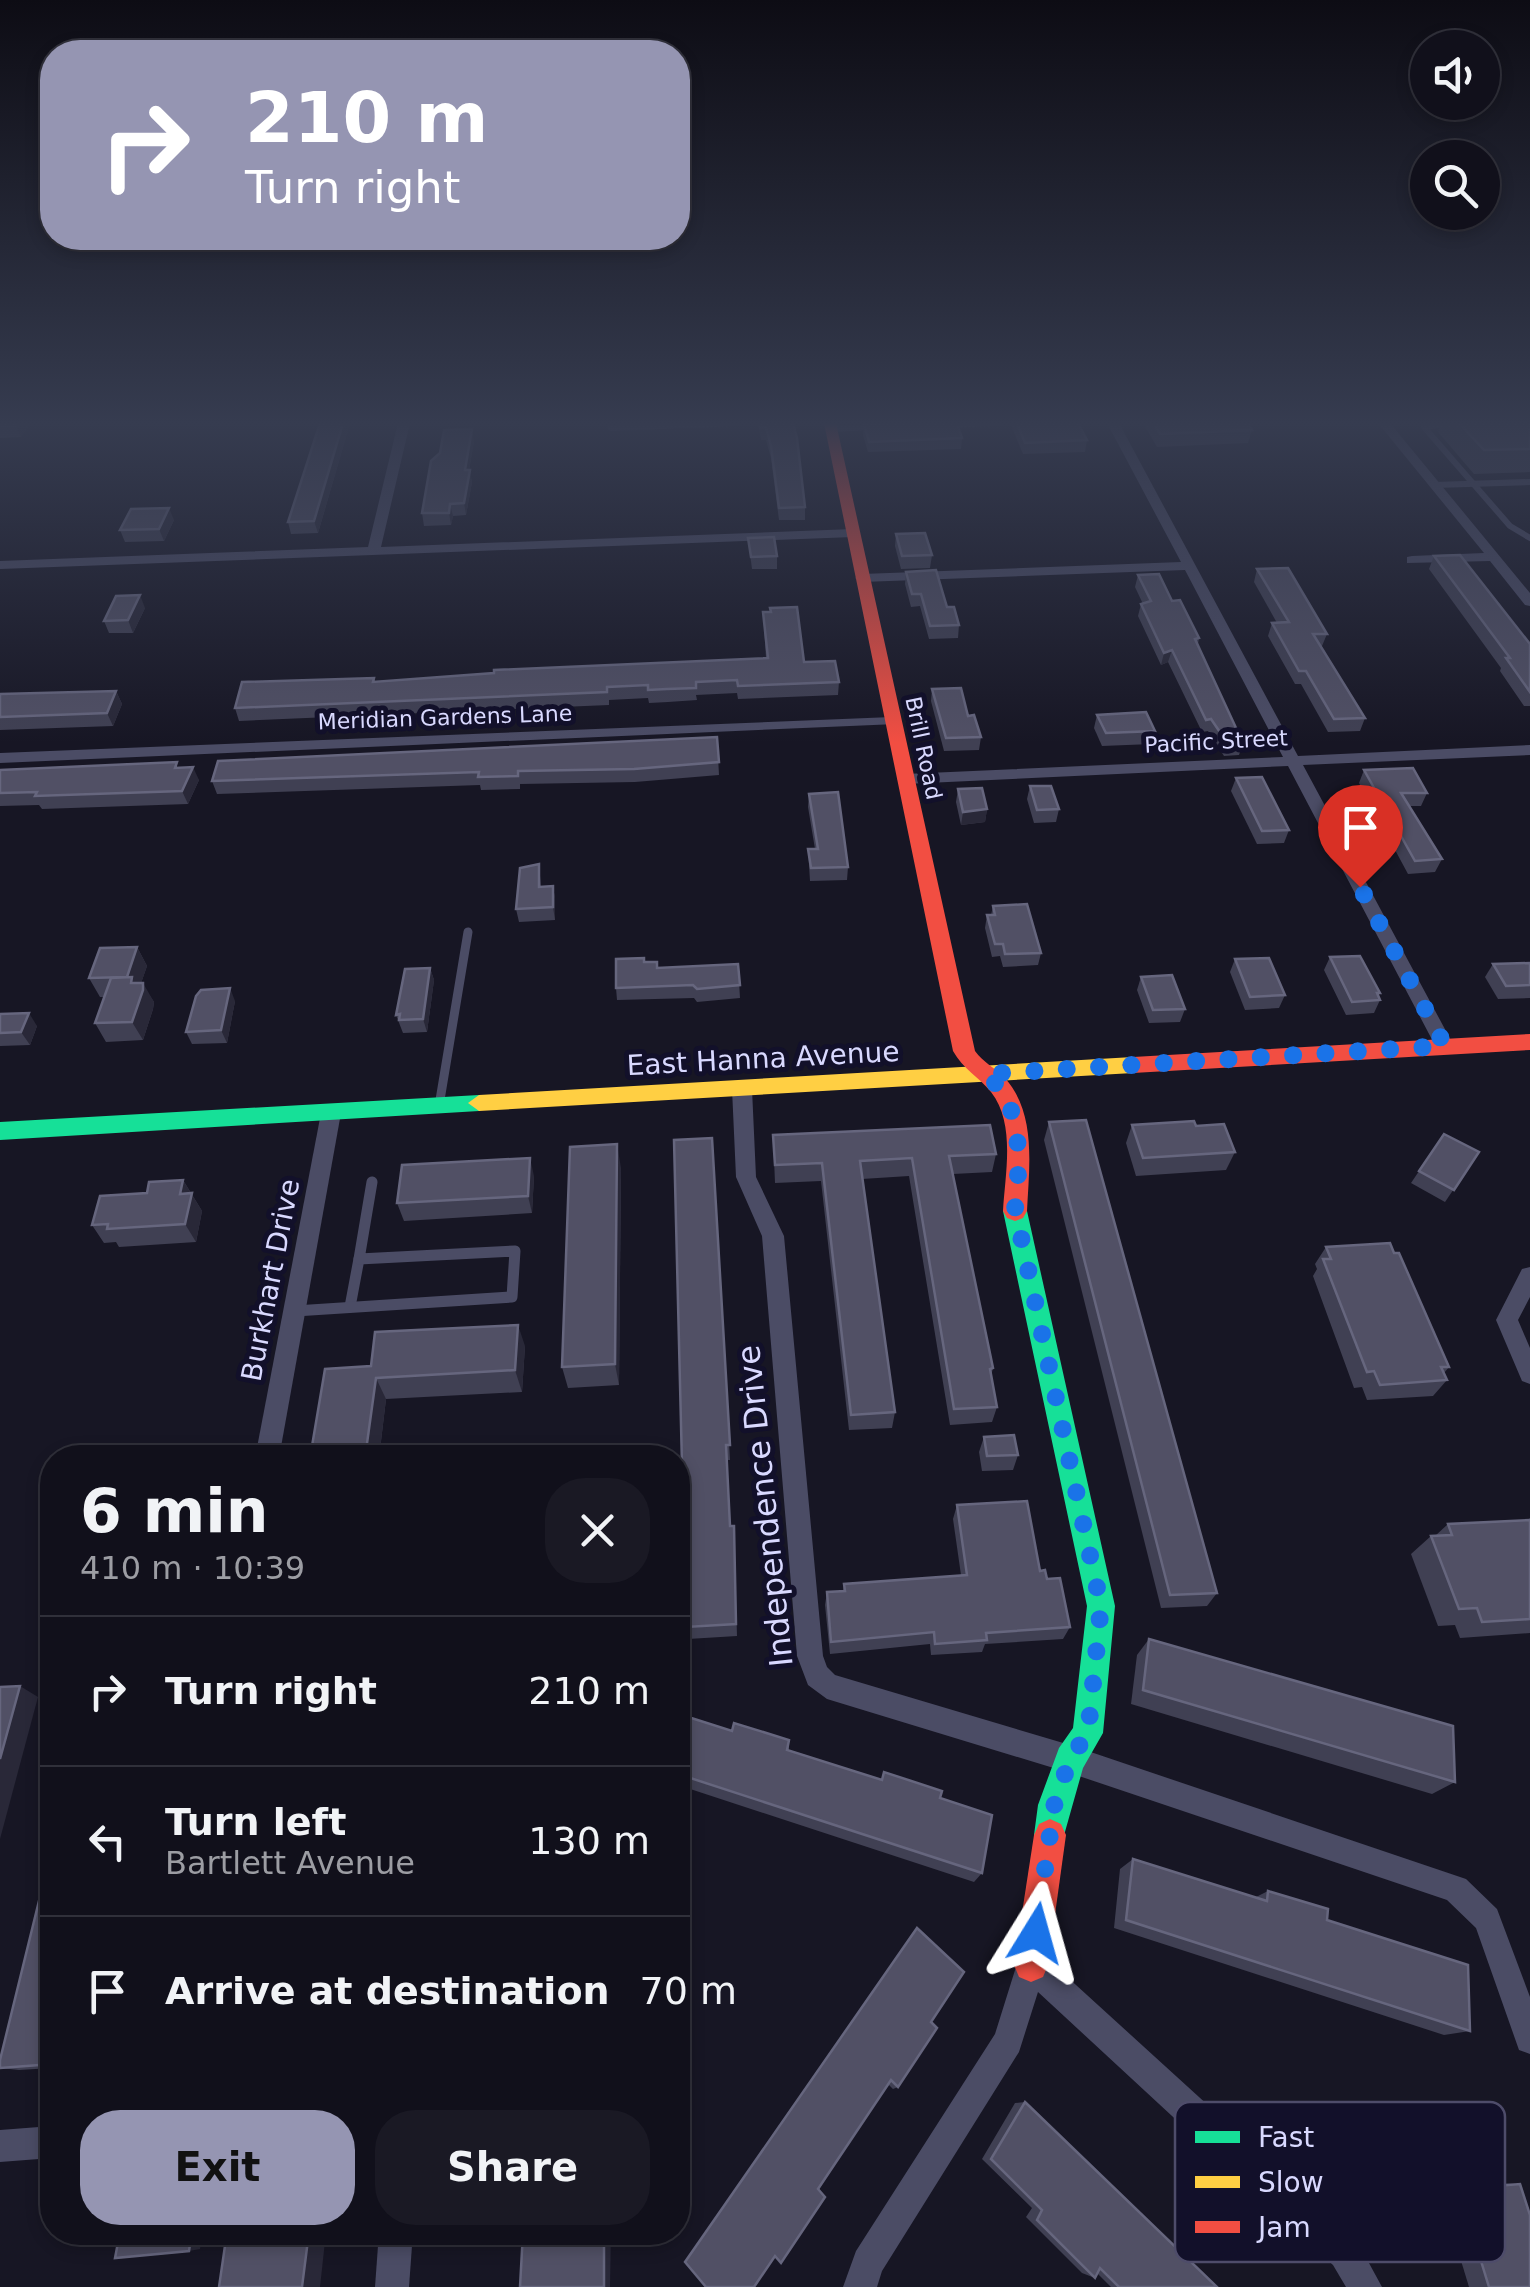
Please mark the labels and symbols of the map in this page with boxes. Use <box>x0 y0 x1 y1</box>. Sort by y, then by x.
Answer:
street label: Brill Road <box>900 694 947 802</box>
street label: Meridian Gardens Lane <box>317 701 573 734</box>
street label: Pacific Street <box>1144 725 1289 758</box>
pin <box>1318 785 1403 888</box>
street label: East Hanna Avenue <box>626 1035 900 1082</box>
street label: Burkhart Drive <box>235 1176 306 1384</box>
street label: Independence Drive <box>729 1343 801 1669</box>
position arrow <box>984 1881 1088 1985</box>
legend <box>1175 2102 1505 2262</box>
text: Fast <box>1258 2121 1314 2154</box>
text: Slow <box>1258 2166 1324 2199</box>
text: Jam <box>1256 2211 1311 2244</box>

